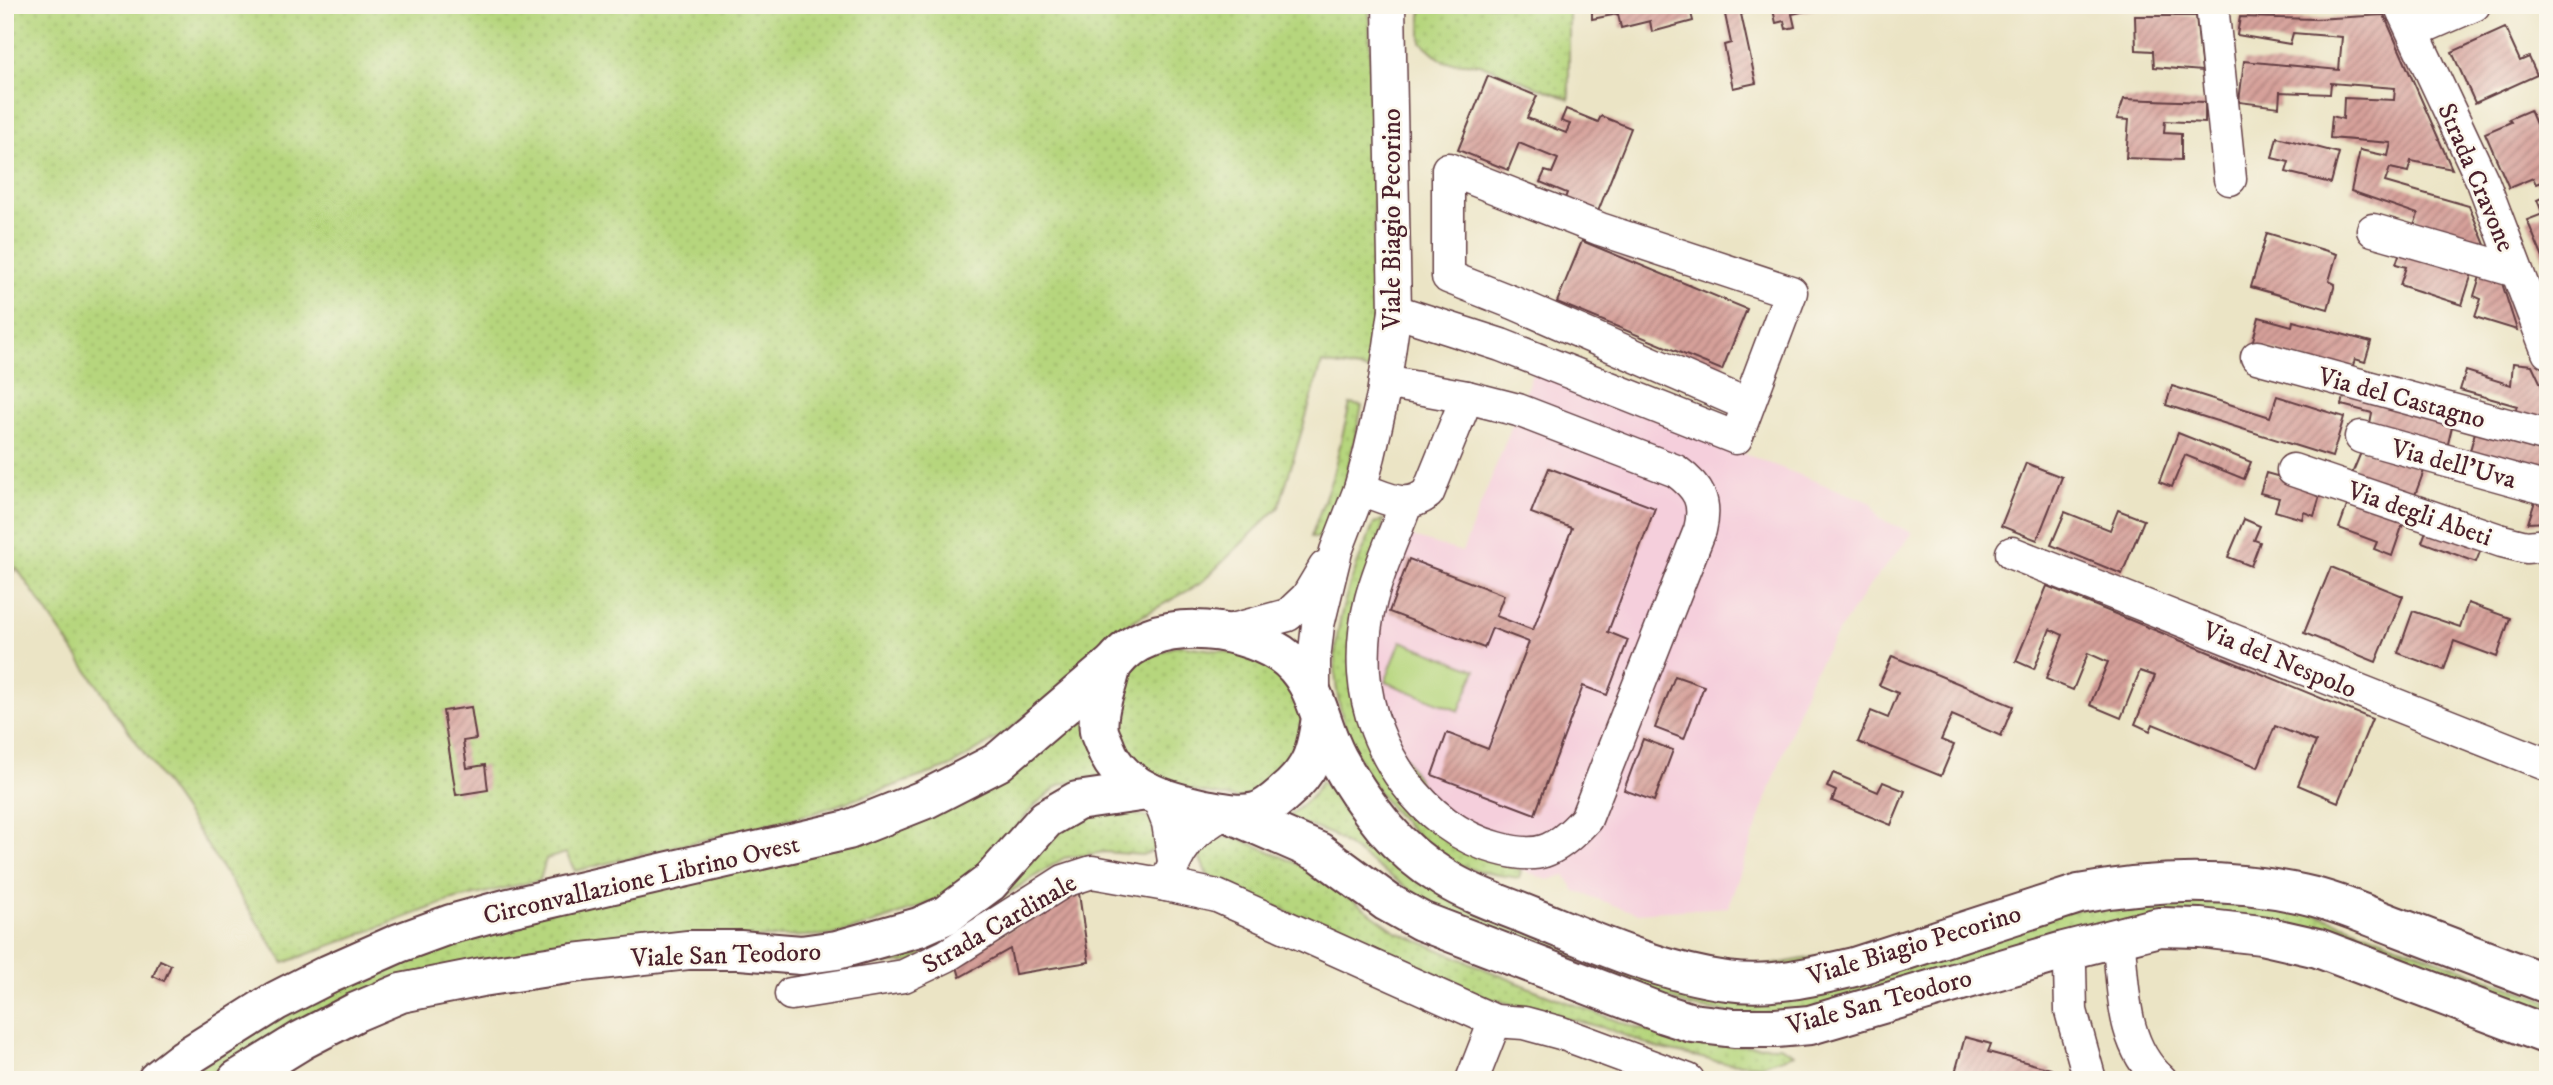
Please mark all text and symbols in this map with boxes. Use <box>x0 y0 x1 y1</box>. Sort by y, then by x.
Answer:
street label: Strada Cravone <box>2430 98 2522 257</box>
street label: Viale Biagio Pecorino <box>1376 108 1409 331</box>
street label: Via del Castagno <box>2313 360 2489 437</box>
street label: Via dell'Uva <box>2387 432 2520 497</box>
street label: Via degli Abeti <box>2342 474 2496 555</box>
street label: Via del Nespolo <box>2197 614 2361 706</box>
street label: Circonvallazione Librino Ovest <box>480 828 803 933</box>
street label: Strada Cardinale <box>917 867 1083 982</box>
street label: Viale Biagio Pecorino <box>1803 897 2025 994</box>
street label: Viale San Teodoro <box>629 936 822 975</box>
street label: Viale San Teodoro <box>1782 962 1976 1043</box>

